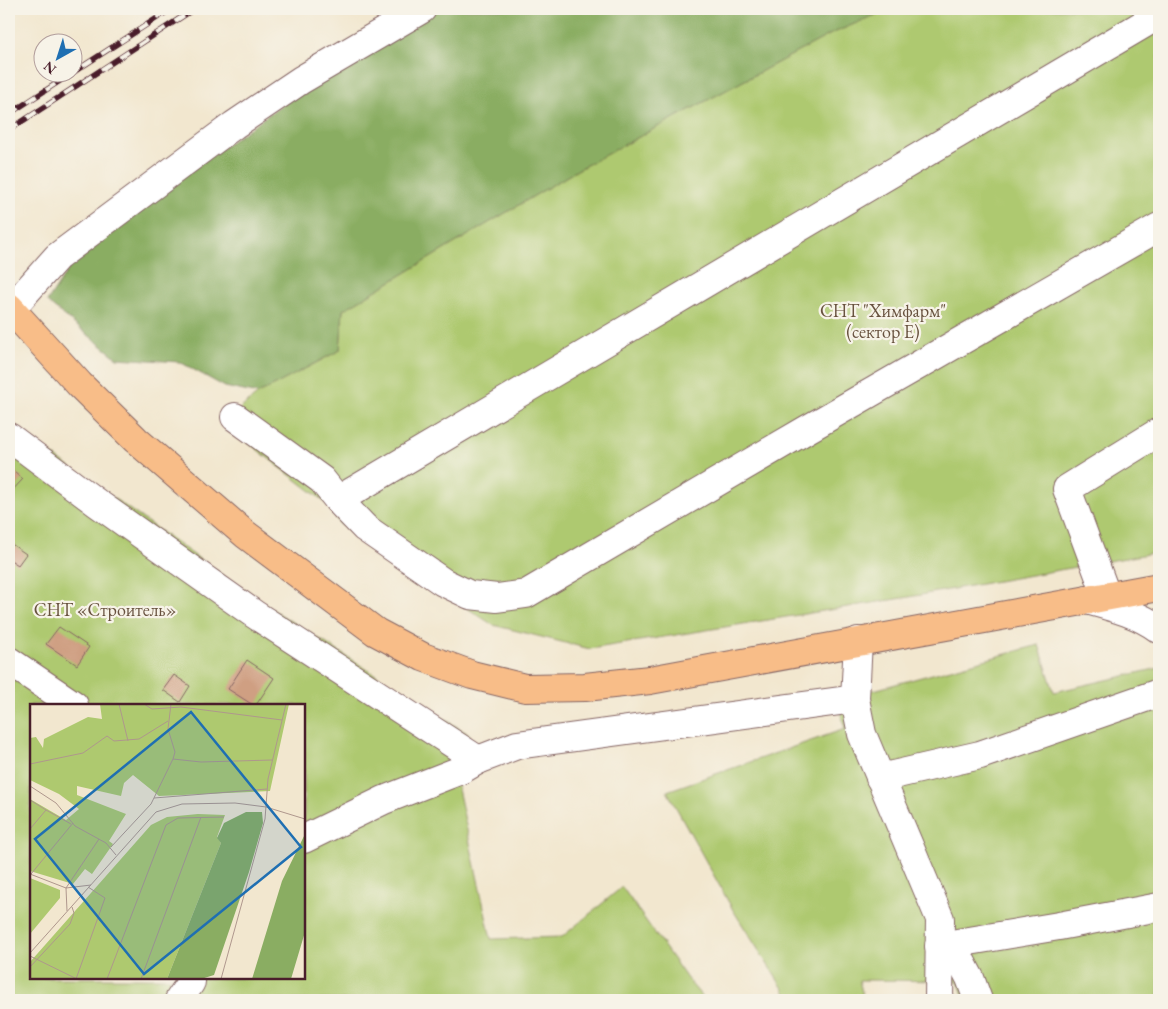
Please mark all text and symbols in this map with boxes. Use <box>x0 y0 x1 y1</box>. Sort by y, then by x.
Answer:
north arrow <box>32 32 82 82</box>
text: N <box>39 57 60 79</box>
park label: СНТ "Химфарм" (сектор Е) <box>820 299 946 343</box>
park label: СНТ «Строитель» <box>34 598 176 621</box>
inset map <box>30 704 305 979</box>

